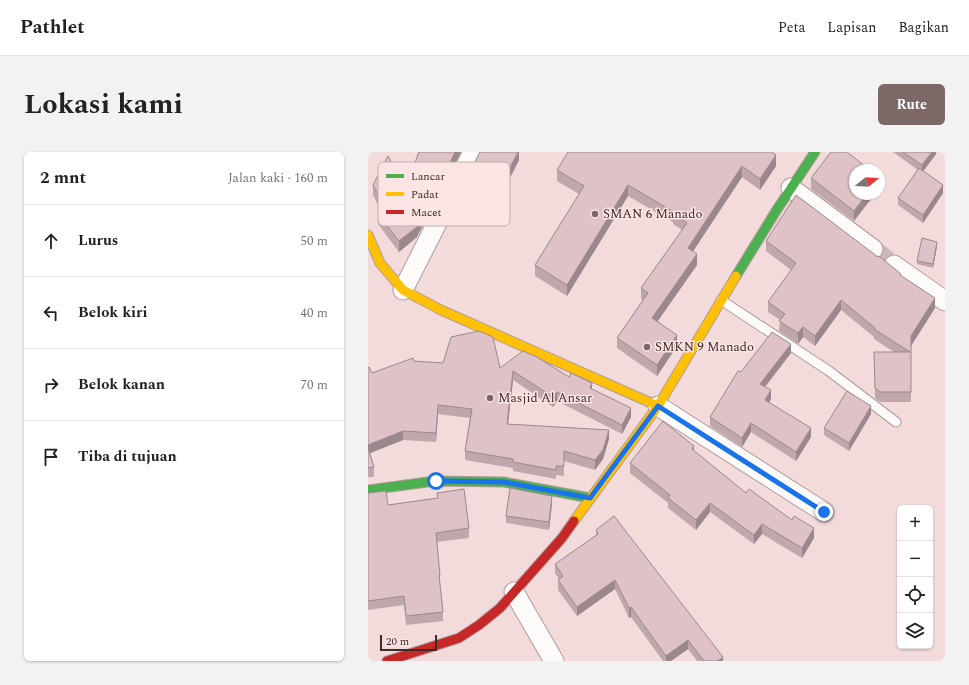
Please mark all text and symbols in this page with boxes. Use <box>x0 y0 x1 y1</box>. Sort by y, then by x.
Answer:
text: Pathlet <box>20 13 85 42</box>
text: Peta <box>778 17 805 38</box>
text: Lapisan <box>827 17 876 38</box>
text: Bagikan <box>898 17 949 38</box>
text: Lokasi kami <box>24 83 183 126</box>
button: Rute <box>878 84 945 125</box>
legend <box>378 162 510 226</box>
north arrow <box>849 164 885 200</box>
text: 2 mnt <box>40 165 86 191</box>
text: Jalan kaki · 160 m <box>228 168 328 188</box>
text: Lancar <box>411 168 445 185</box>
text: Padat <box>411 186 439 203</box>
text: Macet <box>411 204 442 221</box>
place label: SMAN 6 Manado <box>603 204 702 224</box>
marker: SMAN 6 Manado <box>590 209 600 219</box>
text: Lurus <box>78 229 118 252</box>
icon: ahead <box>40 230 62 252</box>
text: 50 m <box>301 231 328 251</box>
text: Belok kiri <box>78 301 147 324</box>
icon: left <box>40 302 62 324</box>
text: 40 m <box>301 303 328 323</box>
place label: SMKN 9 Manado <box>655 337 754 357</box>
marker: SMKN 9 Manado <box>642 342 652 352</box>
text: Belok kanan <box>78 373 165 396</box>
icon: right <box>40 374 62 396</box>
text: 70 m <box>301 375 328 395</box>
place label: Masjid Al Ansar <box>498 388 592 408</box>
marker: Masjid Al Ansar <box>485 393 495 403</box>
text: Tiba di tujuan <box>78 445 177 468</box>
icon: arrive <box>40 446 62 468</box>
route start <box>427 472 445 490</box>
route end <box>815 503 833 521</box>
map controls <box>897 505 933 649</box>
button: + <box>897 505 933 541</box>
button: − <box>897 541 933 577</box>
button: locate <box>897 577 933 613</box>
button: layers <box>897 613 933 649</box>
scale bar <box>380 633 437 652</box>
text: 20 m <box>386 633 409 650</box>

